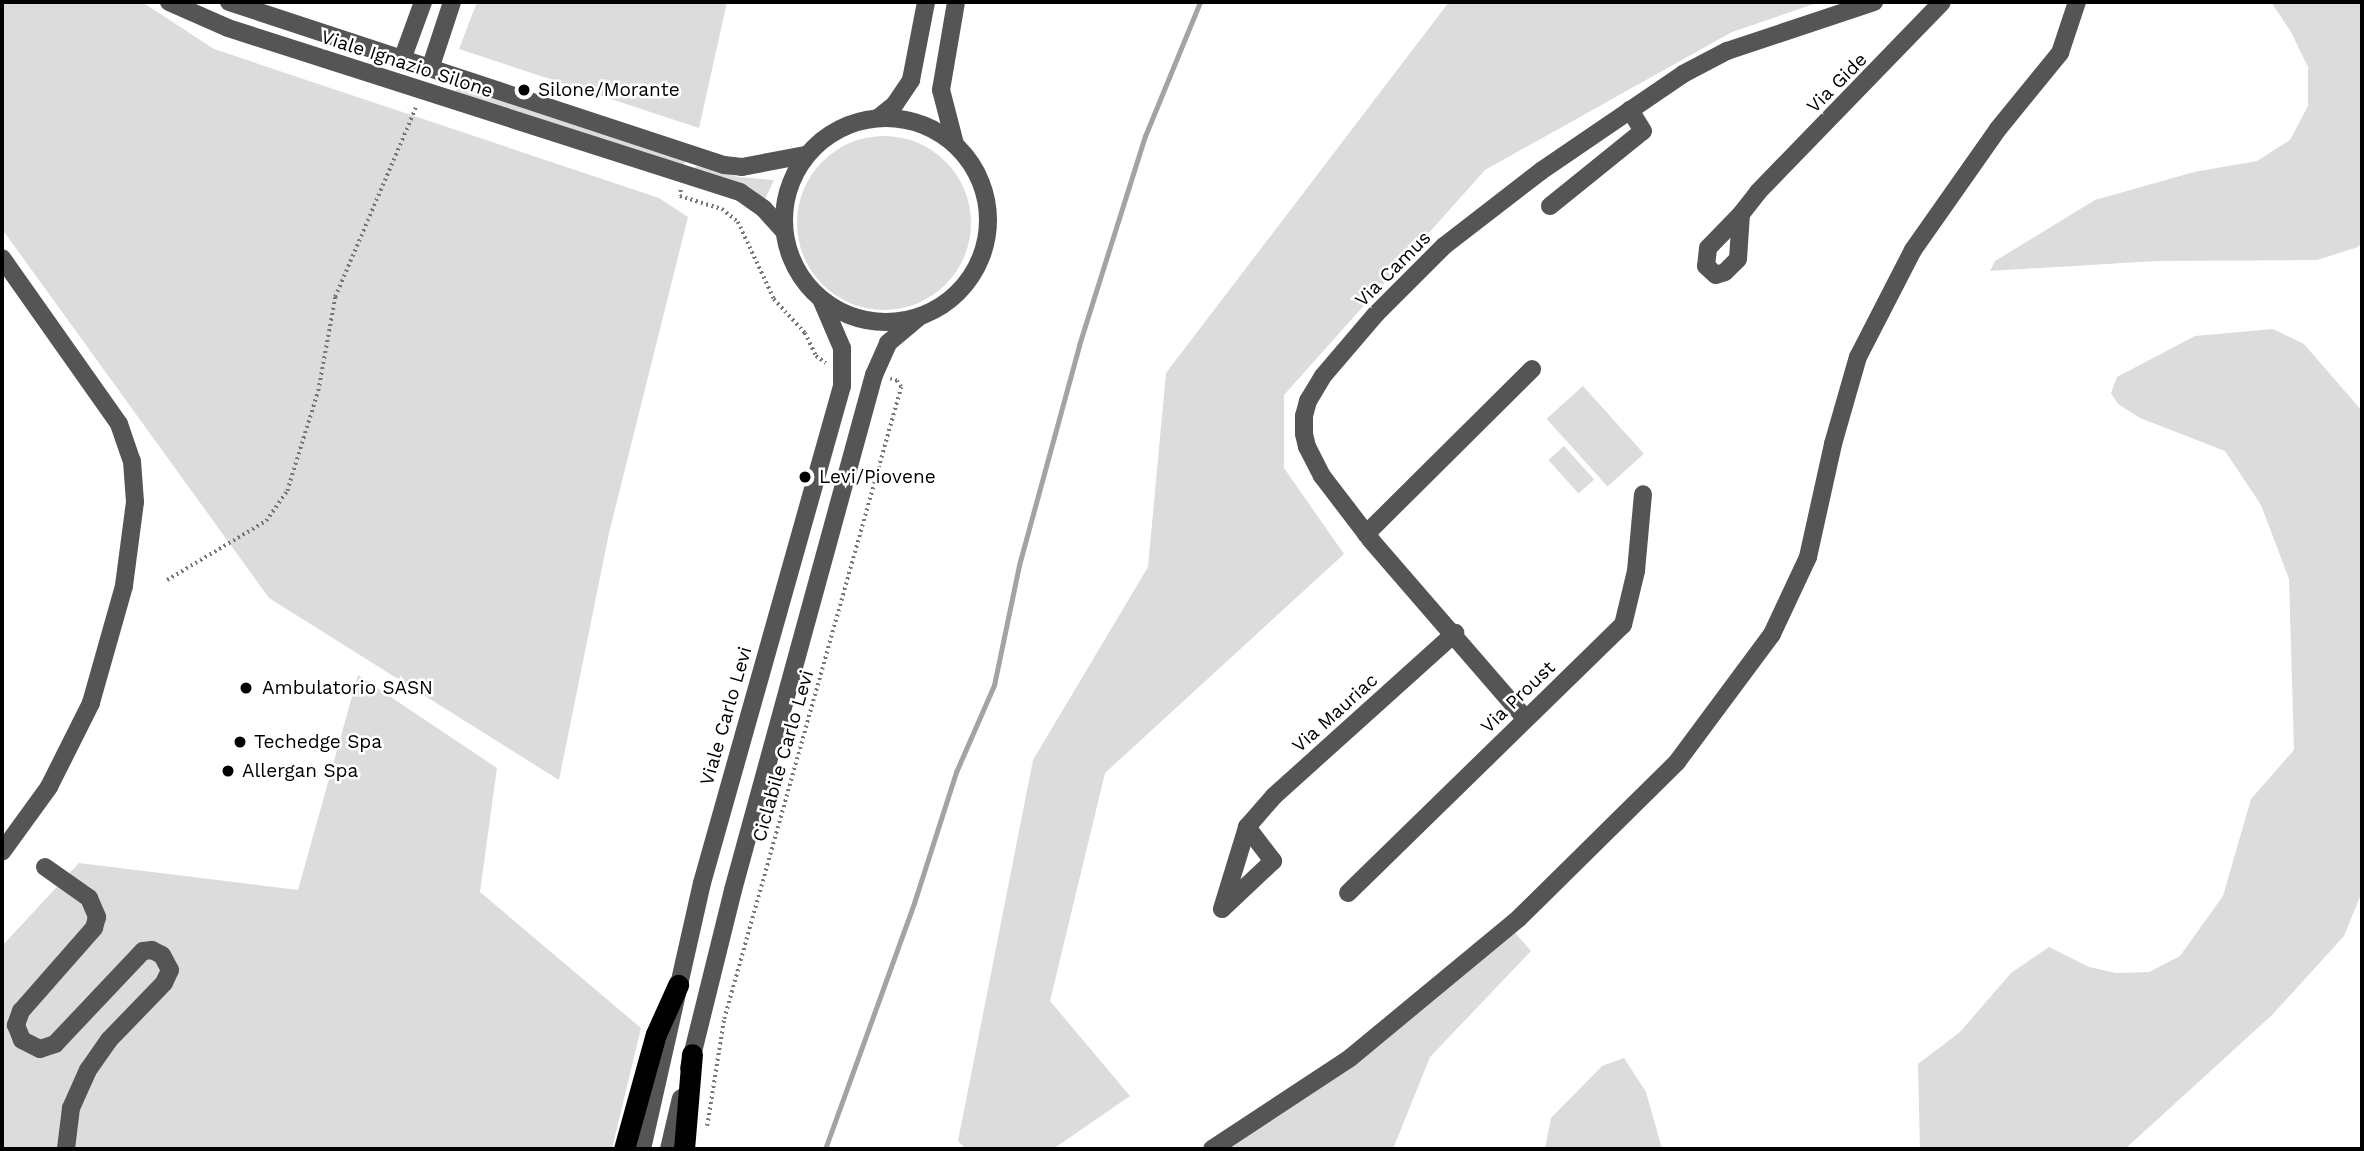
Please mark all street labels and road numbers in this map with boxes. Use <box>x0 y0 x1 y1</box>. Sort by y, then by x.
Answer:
street label: Viale Ignazio Silone <box>318 25 496 103</box>
street label: Via Gide <box>1802 48 1872 118</box>
street label: Via Camus <box>1350 226 1436 312</box>
street label: Viale Carlo Levi <box>695 644 757 788</box>
street label: Via Proust <box>1476 656 1560 738</box>
street label: Ciclabile Carlo Levi <box>748 668 818 844</box>
street label: Via Mauriac <box>1287 669 1383 757</box>

